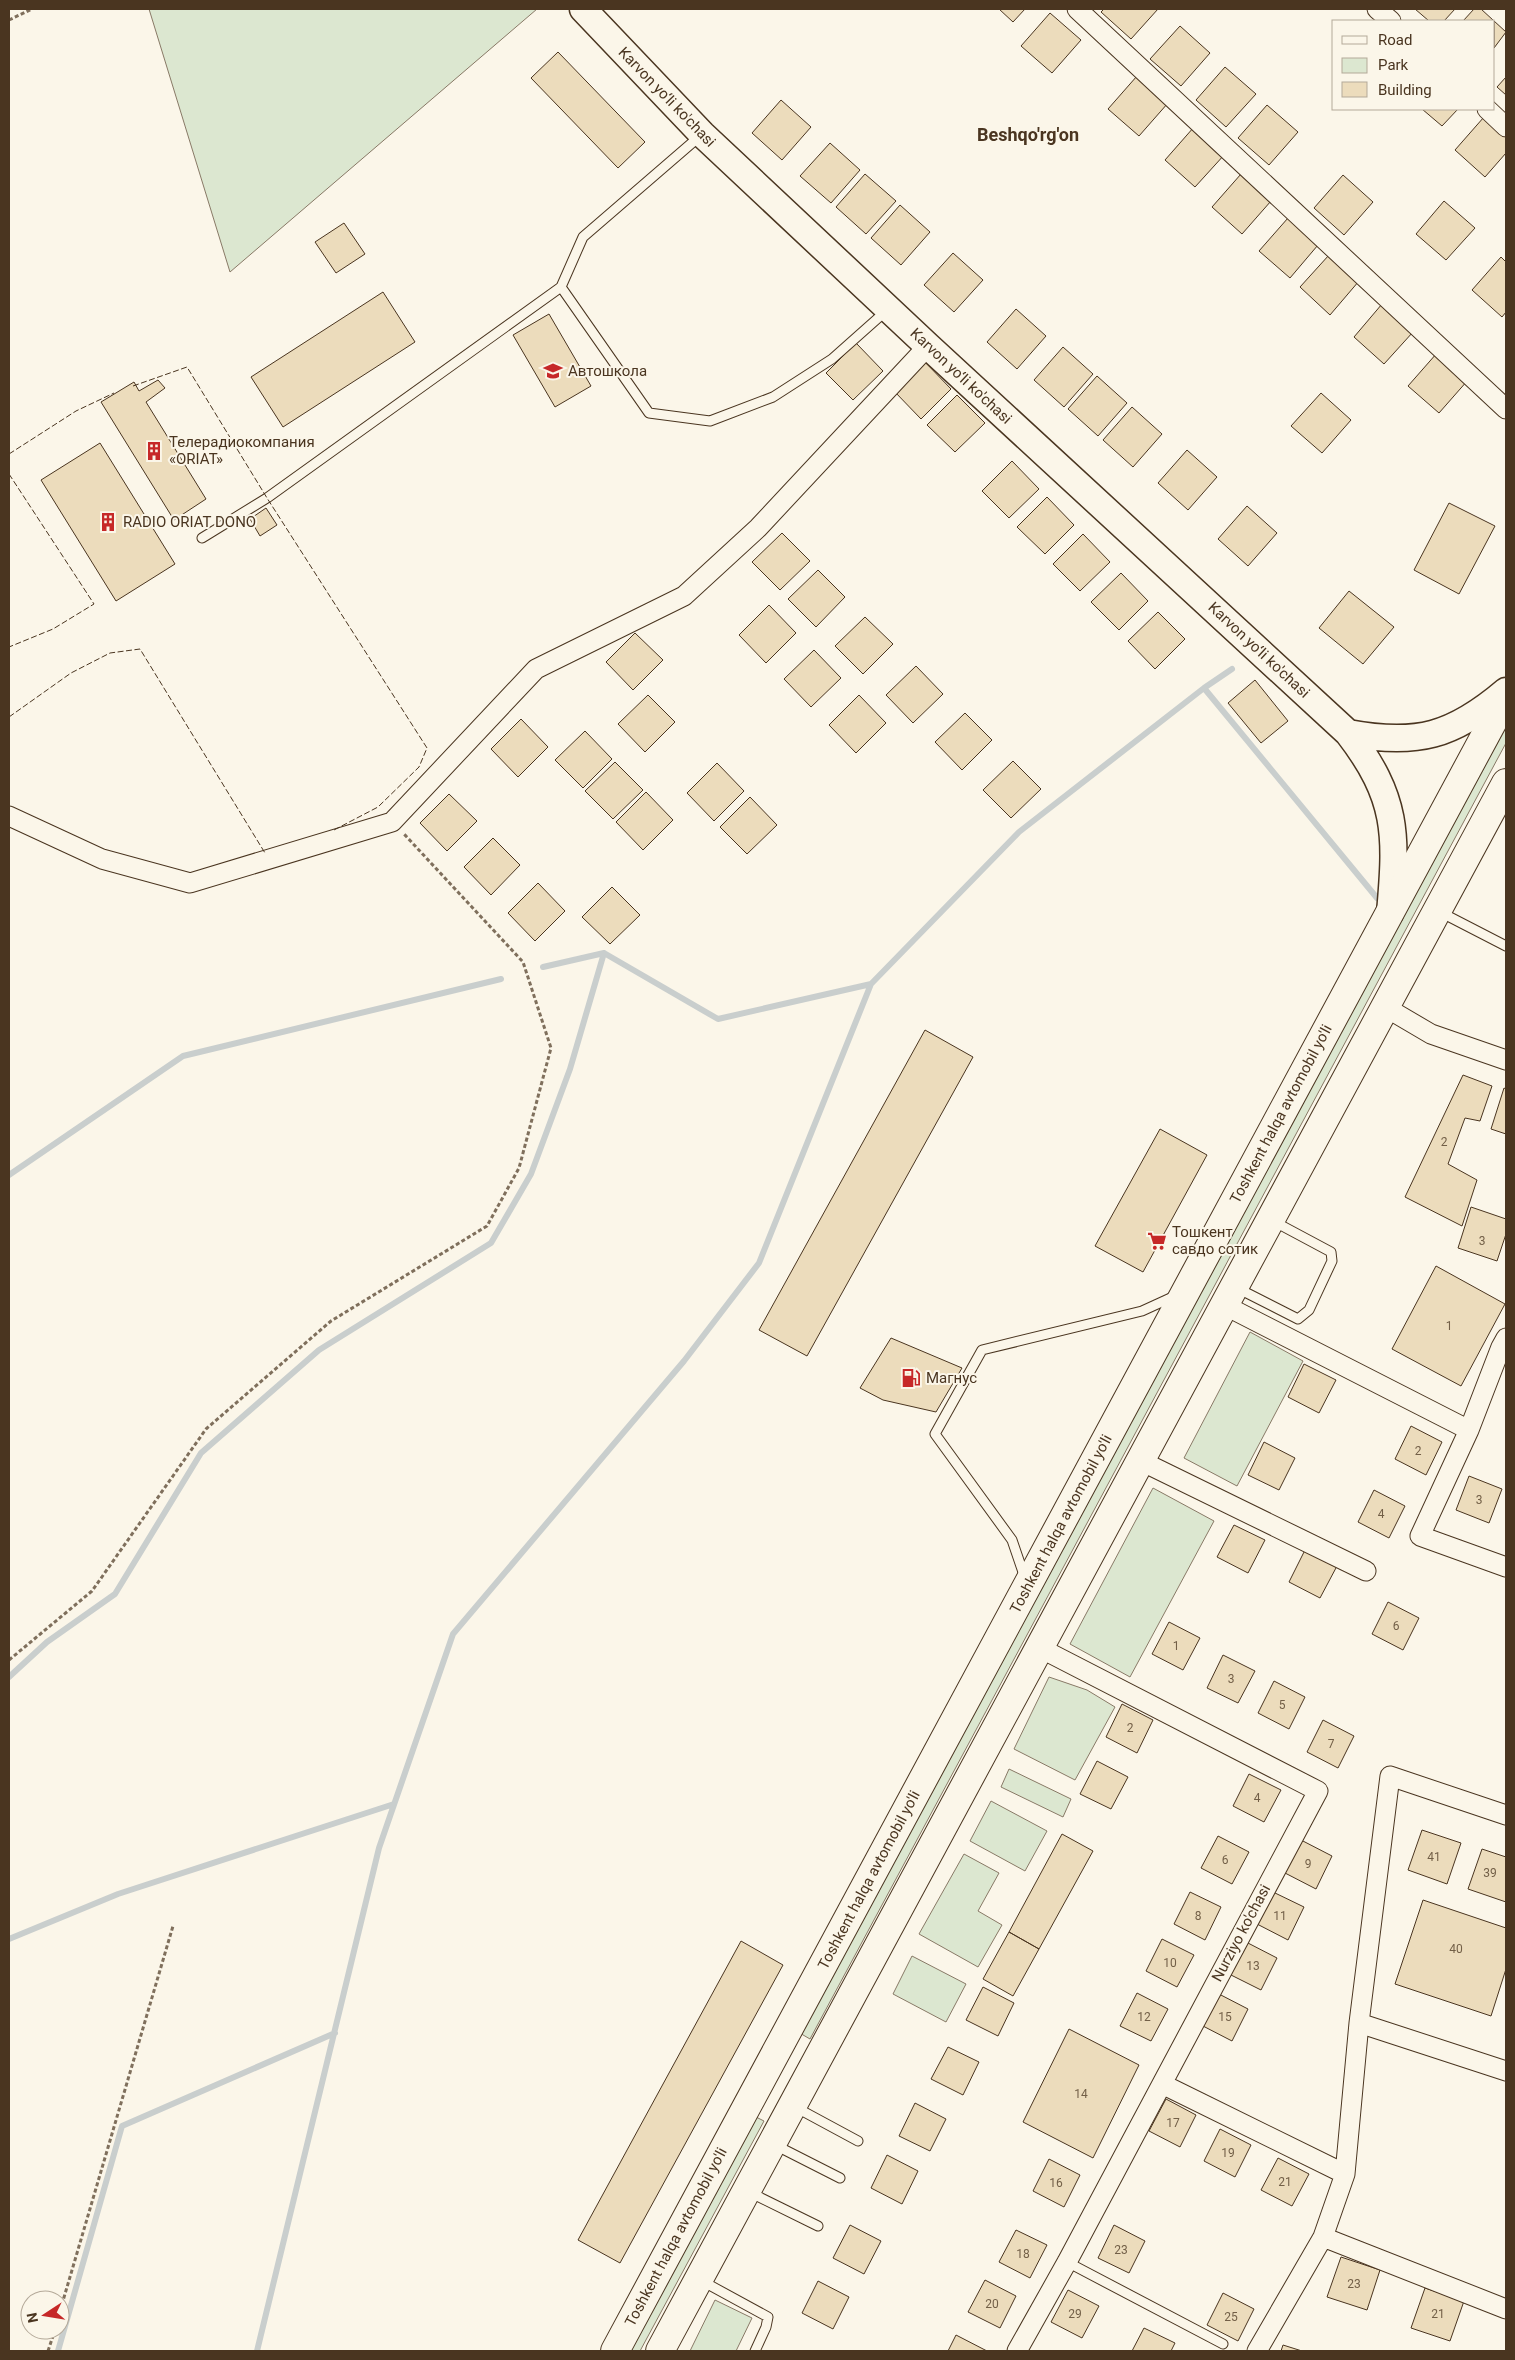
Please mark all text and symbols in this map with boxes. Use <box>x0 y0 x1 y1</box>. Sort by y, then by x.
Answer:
legend <box>1332 20 1495 110</box>
text: Road <box>1378 31 1412 49</box>
street label: Karvon yo‘li ko'chasi <box>615 43 719 151</box>
text: Park <box>1378 56 1409 74</box>
text: Building <box>1378 81 1432 99</box>
district label: Beshqo'rg'on <box>977 124 1079 145</box>
street label: Karvon yo‘li ko'chasi <box>907 324 1015 428</box>
school or university icon: Автошкола <box>542 360 564 382</box>
place label: Автошкола <box>568 362 647 380</box>
place label: Телерадиокомпания «ORIAT» <box>169 433 315 468</box>
building icon: Телерадиокомпания «ORIAT» <box>143 440 165 462</box>
building icon: RADIO ORIAT DONO <box>97 511 119 533</box>
place label: RADIO ORIAT DONO <box>123 513 256 531</box>
street label: Karvon yo‘li ko'chasi <box>1205 598 1313 702</box>
street label: Toshkent halqa avtomobil yo'li <box>1226 1022 1336 1206</box>
house number: 2 <box>1441 1135 1448 1149</box>
place label: Тошкент савдо сотик <box>1172 1223 1258 1258</box>
supermarket icon: Тошкент савдо сотик <box>1146 1230 1168 1252</box>
house number: 3 <box>1479 1234 1485 1248</box>
house number: 1 <box>1446 1319 1452 1333</box>
fuel station icon: Магнус <box>900 1367 922 1389</box>
place label: Магнус <box>926 1369 977 1387</box>
street label: Toshkent halqa avtomobil yo'li <box>1006 1432 1116 1616</box>
house number: 2 <box>1415 1444 1422 1458</box>
house number: 3 <box>1476 1493 1482 1507</box>
house number: 4 <box>1378 1507 1385 1521</box>
house number: 6 <box>1393 1619 1400 1633</box>
house number: 1 <box>1173 1639 1179 1653</box>
house number: 3 <box>1228 1672 1234 1686</box>
house number: 5 <box>1279 1698 1286 1712</box>
house number: 2 <box>1127 1721 1134 1735</box>
house number: 7 <box>1328 1737 1335 1751</box>
street label: Toshkent halqa avtomobil yo'li <box>814 1788 924 1972</box>
house number: 4 <box>1254 1791 1261 1805</box>
house number: 41 <box>1427 1850 1441 1864</box>
house number: 6 <box>1222 1853 1229 1867</box>
house number: 9 <box>1305 1857 1311 1871</box>
house number: 39 <box>1483 1866 1497 1880</box>
street label: Nurziyo ko'chasi <box>1208 1881 1274 1985</box>
house number: 8 <box>1195 1909 1202 1923</box>
house number: 11 <box>1273 1909 1287 1923</box>
house number: 40 <box>1449 1942 1463 1956</box>
house number: 10 <box>1163 1956 1177 1970</box>
house number: 13 <box>1246 1959 1260 1973</box>
house number: 12 <box>1137 2010 1151 2024</box>
house number: 15 <box>1218 2010 1232 2024</box>
house number: 14 <box>1074 2087 1088 2101</box>
house number: 17 <box>1166 2116 1180 2130</box>
street label: Toshkent halqa avtomobil yo'li <box>621 2145 731 2329</box>
house number: 19 <box>1221 2146 1235 2160</box>
house number: 21 <box>1278 2175 1292 2189</box>
house number: 16 <box>1049 2176 1063 2190</box>
house number: 23 <box>1114 2243 1128 2257</box>
house number: 18 <box>1016 2247 1030 2261</box>
house number: 23 <box>1347 2277 1361 2291</box>
north arrow <box>20 2290 70 2340</box>
house number: 20 <box>985 2297 999 2311</box>
house number: 29 <box>1068 2307 1082 2321</box>
house number: 21 <box>1431 2307 1445 2321</box>
house number: 25 <box>1224 2310 1238 2324</box>
text: N <box>23 2311 41 2324</box>

